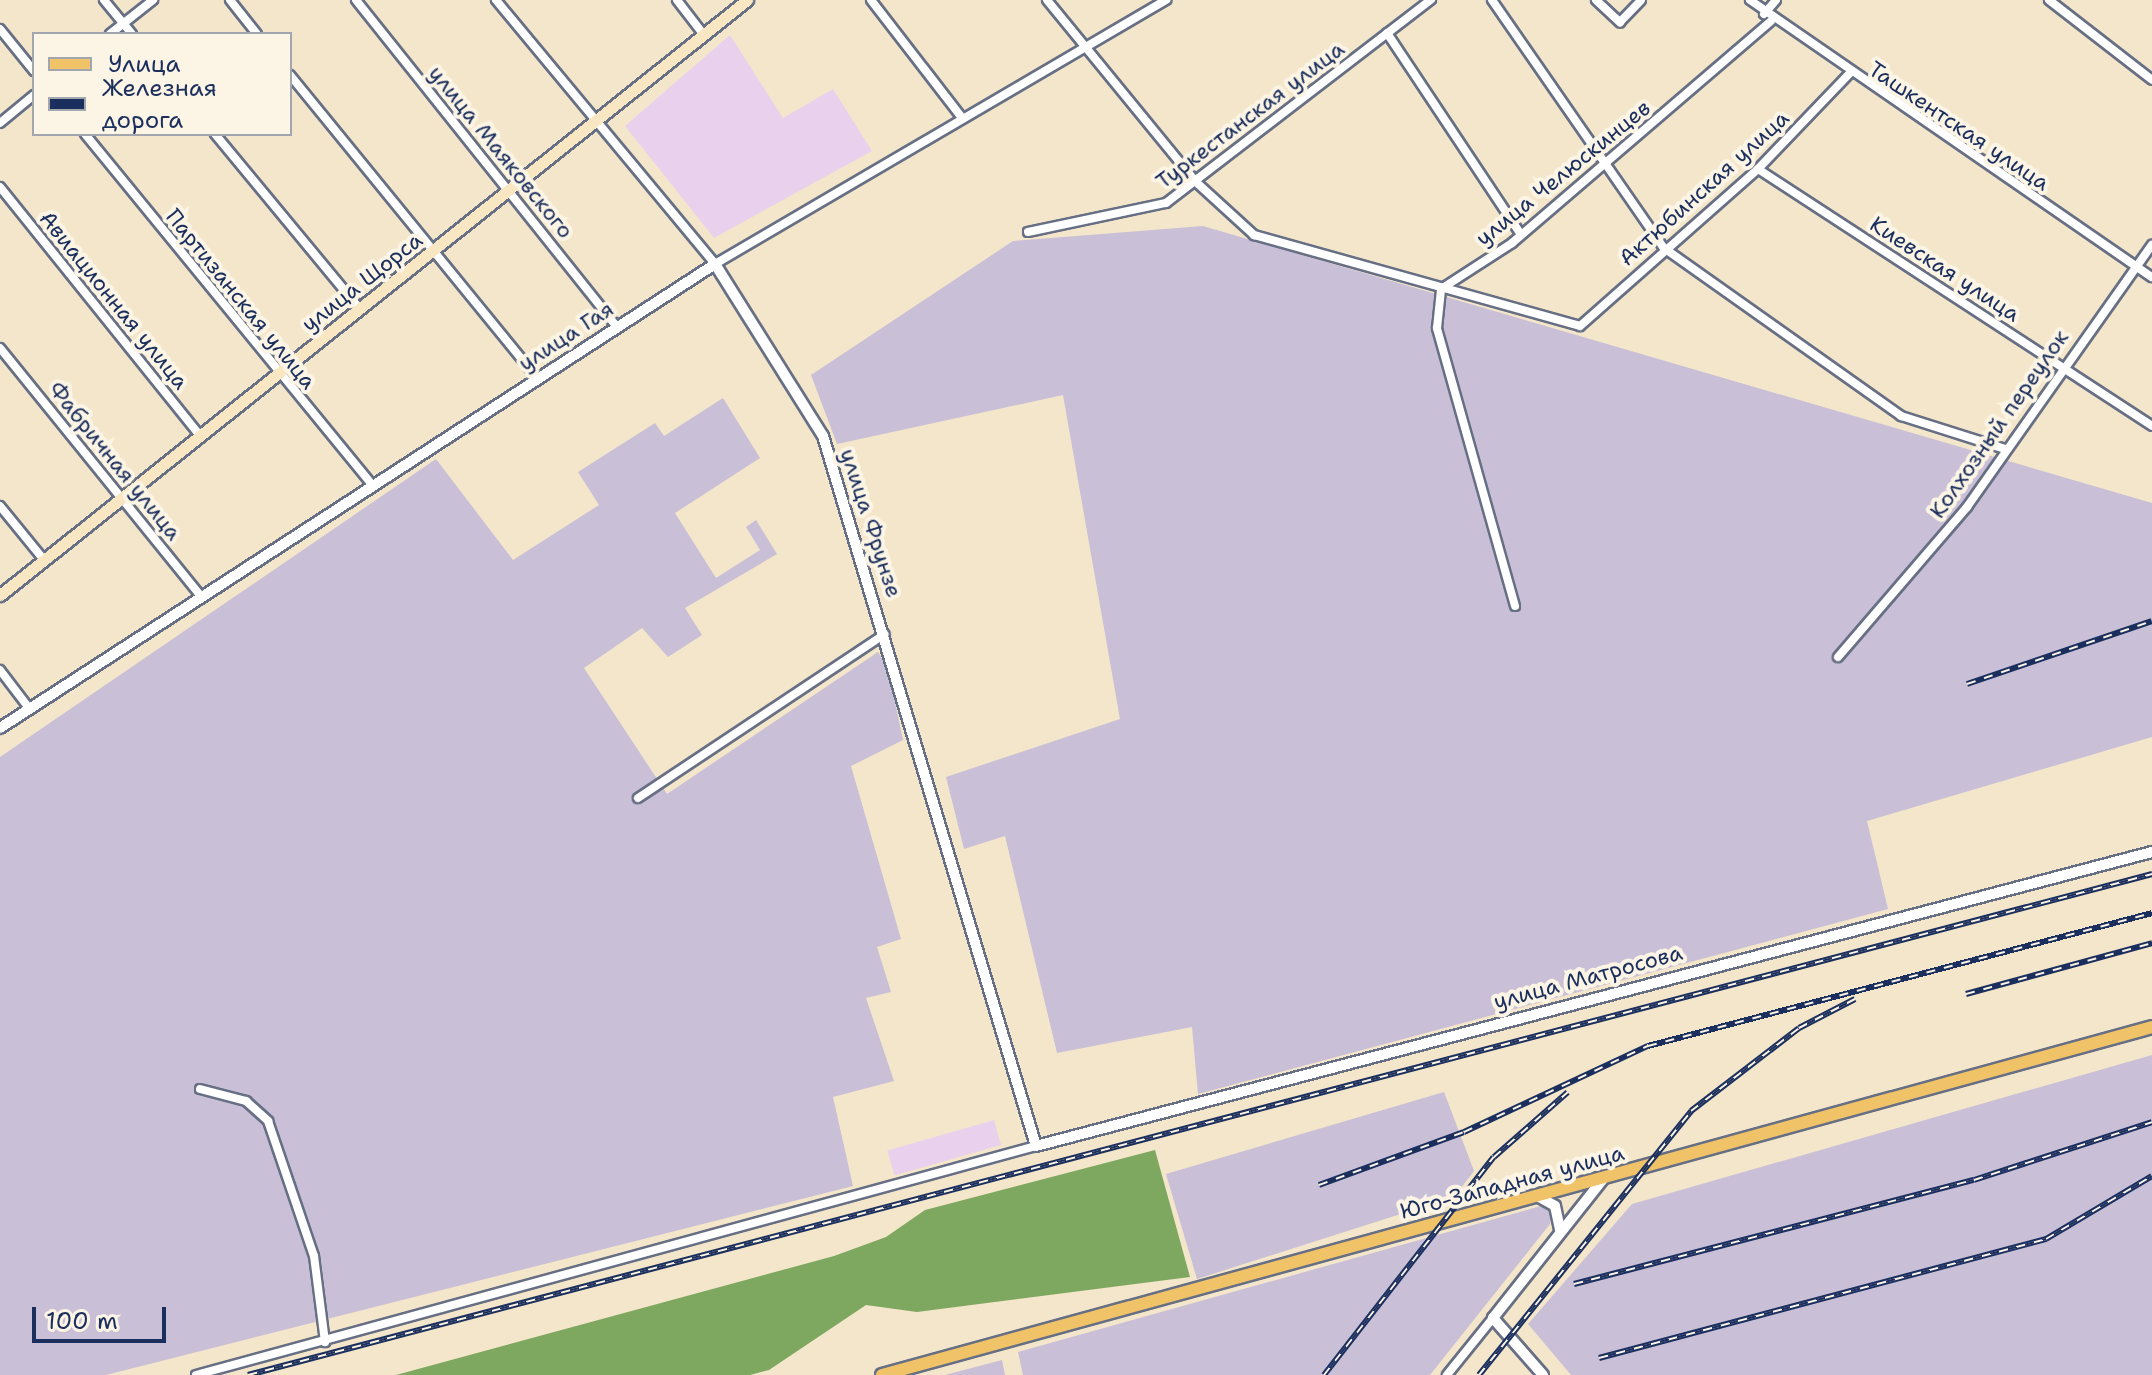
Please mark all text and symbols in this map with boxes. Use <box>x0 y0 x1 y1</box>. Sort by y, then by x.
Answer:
legend <box>32 32 292 136</box>
street label: Туркестанская улица <box>1151 35 1349 195</box>
text: Улица <box>108 48 181 80</box>
street label: Ташкентская улица <box>1864 56 2054 196</box>
street label: улица Маяковского <box>423 60 579 244</box>
text: Железная дорога <box>102 72 217 136</box>
street label: улица Челюскинцев <box>1470 94 1656 252</box>
street label: Актюбинская улица <box>1614 105 1794 271</box>
street label: Партизанская улица <box>160 204 322 394</box>
street label: Авиационная улица <box>34 205 194 395</box>
street label: Киевская улица <box>1865 211 2025 327</box>
street label: улица Щорса <box>296 227 428 337</box>
street label: улица Гая <box>514 296 618 376</box>
street label: Колхозный переулок <box>1924 325 2074 523</box>
street label: Фабричная улица <box>43 376 187 546</box>
street label: улица Фрунзе <box>835 445 907 601</box>
street label: улица Матросова <box>1491 939 1685 1015</box>
street label: Юго-Западная улица <box>1397 1139 1627 1225</box>
scale bar <box>36 1291 170 1341</box>
text: 100 m <box>46 1305 118 1337</box>

